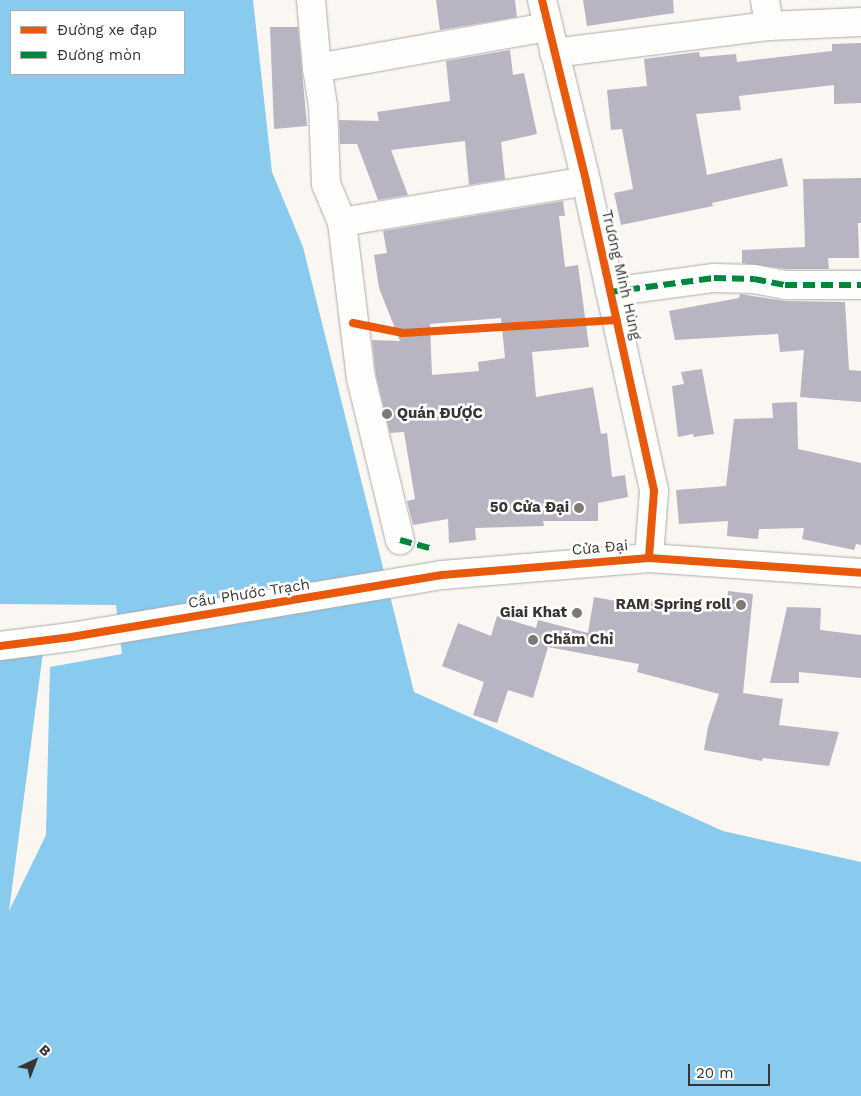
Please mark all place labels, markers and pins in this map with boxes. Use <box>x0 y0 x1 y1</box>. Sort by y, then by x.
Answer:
place label: Quán ĐƯỢC <box>397 405 483 423</box>
marker: Quán ĐƯỢC <box>381 408 393 420</box>
place label: 50 Cửa Đại <box>490 499 569 517</box>
marker: 50 Cửa Đại <box>573 502 585 514</box>
place label: RAM Spring roll <box>616 596 731 614</box>
marker: RAM Spring roll <box>735 599 747 611</box>
place label: Giai Khat <box>500 604 567 622</box>
marker: Giai Khat <box>571 607 583 619</box>
place label: Chăm Chỉ <box>543 631 613 649</box>
marker: Chăm Chỉ <box>527 634 539 646</box>

